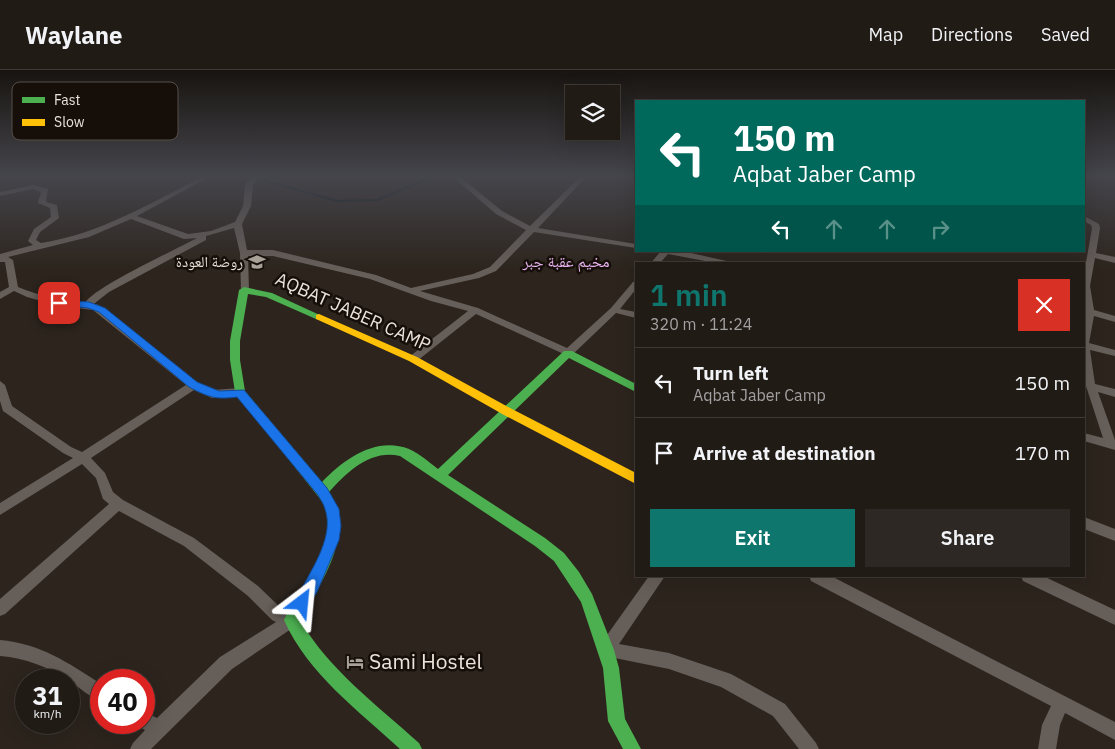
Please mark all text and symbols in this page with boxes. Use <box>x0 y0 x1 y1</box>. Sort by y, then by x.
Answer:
text: Waylane <box>25 19 123 51</box>
text: Map <box>868 23 903 46</box>
text: Directions <box>931 23 1013 46</box>
text: Saved <box>1041 23 1090 46</box>
legend <box>12 82 178 140</box>
map controls <box>565 85 620 140</box>
button: layers <box>565 85 620 140</box>
text: Fast <box>54 91 80 109</box>
text: Slow <box>54 113 85 131</box>
text: 150 m <box>733 115 836 161</box>
icon: left <box>650 120 715 185</box>
text: Aqbat Jaber Camp <box>733 159 916 188</box>
icon: left <box>767 215 795 243</box>
icon: ahead <box>820 215 848 243</box>
icon: ahead <box>873 215 901 243</box>
icon: right <box>926 215 954 243</box>
district label: مخيم عقبة جبر <box>521 251 610 272</box>
place label: روضة العودة <box>176 252 243 271</box>
school or university icon: روضة العودة <box>247 252 267 272</box>
street label: AQBAT JABER CAMP <box>272 267 434 356</box>
text: 1 min <box>650 275 728 314</box>
button: close <box>1018 279 1070 331</box>
pin <box>38 282 80 324</box>
icon: arrive <box>45 289 73 317</box>
text: 320 m · 11:24 <box>650 314 752 334</box>
text: Turn left <box>693 361 769 385</box>
icon: left <box>650 369 678 397</box>
text: 150 m <box>1015 371 1070 395</box>
text: Aqbat Jaber Camp <box>693 385 826 405</box>
icon: arrive <box>650 439 678 467</box>
text: Arrive at destination <box>693 441 876 465</box>
text: 170 m <box>1015 441 1070 465</box>
button: Exit <box>650 509 855 567</box>
button: Share <box>865 509 1070 567</box>
position arrow <box>275 576 327 628</box>
place label: Sami Hostel <box>369 647 482 675</box>
hotel icon: Sami Hostel <box>345 652 365 672</box>
speed limit sign: 40 <box>90 669 155 734</box>
text: 31 <box>32 679 63 712</box>
text: km/h <box>33 706 62 721</box>

